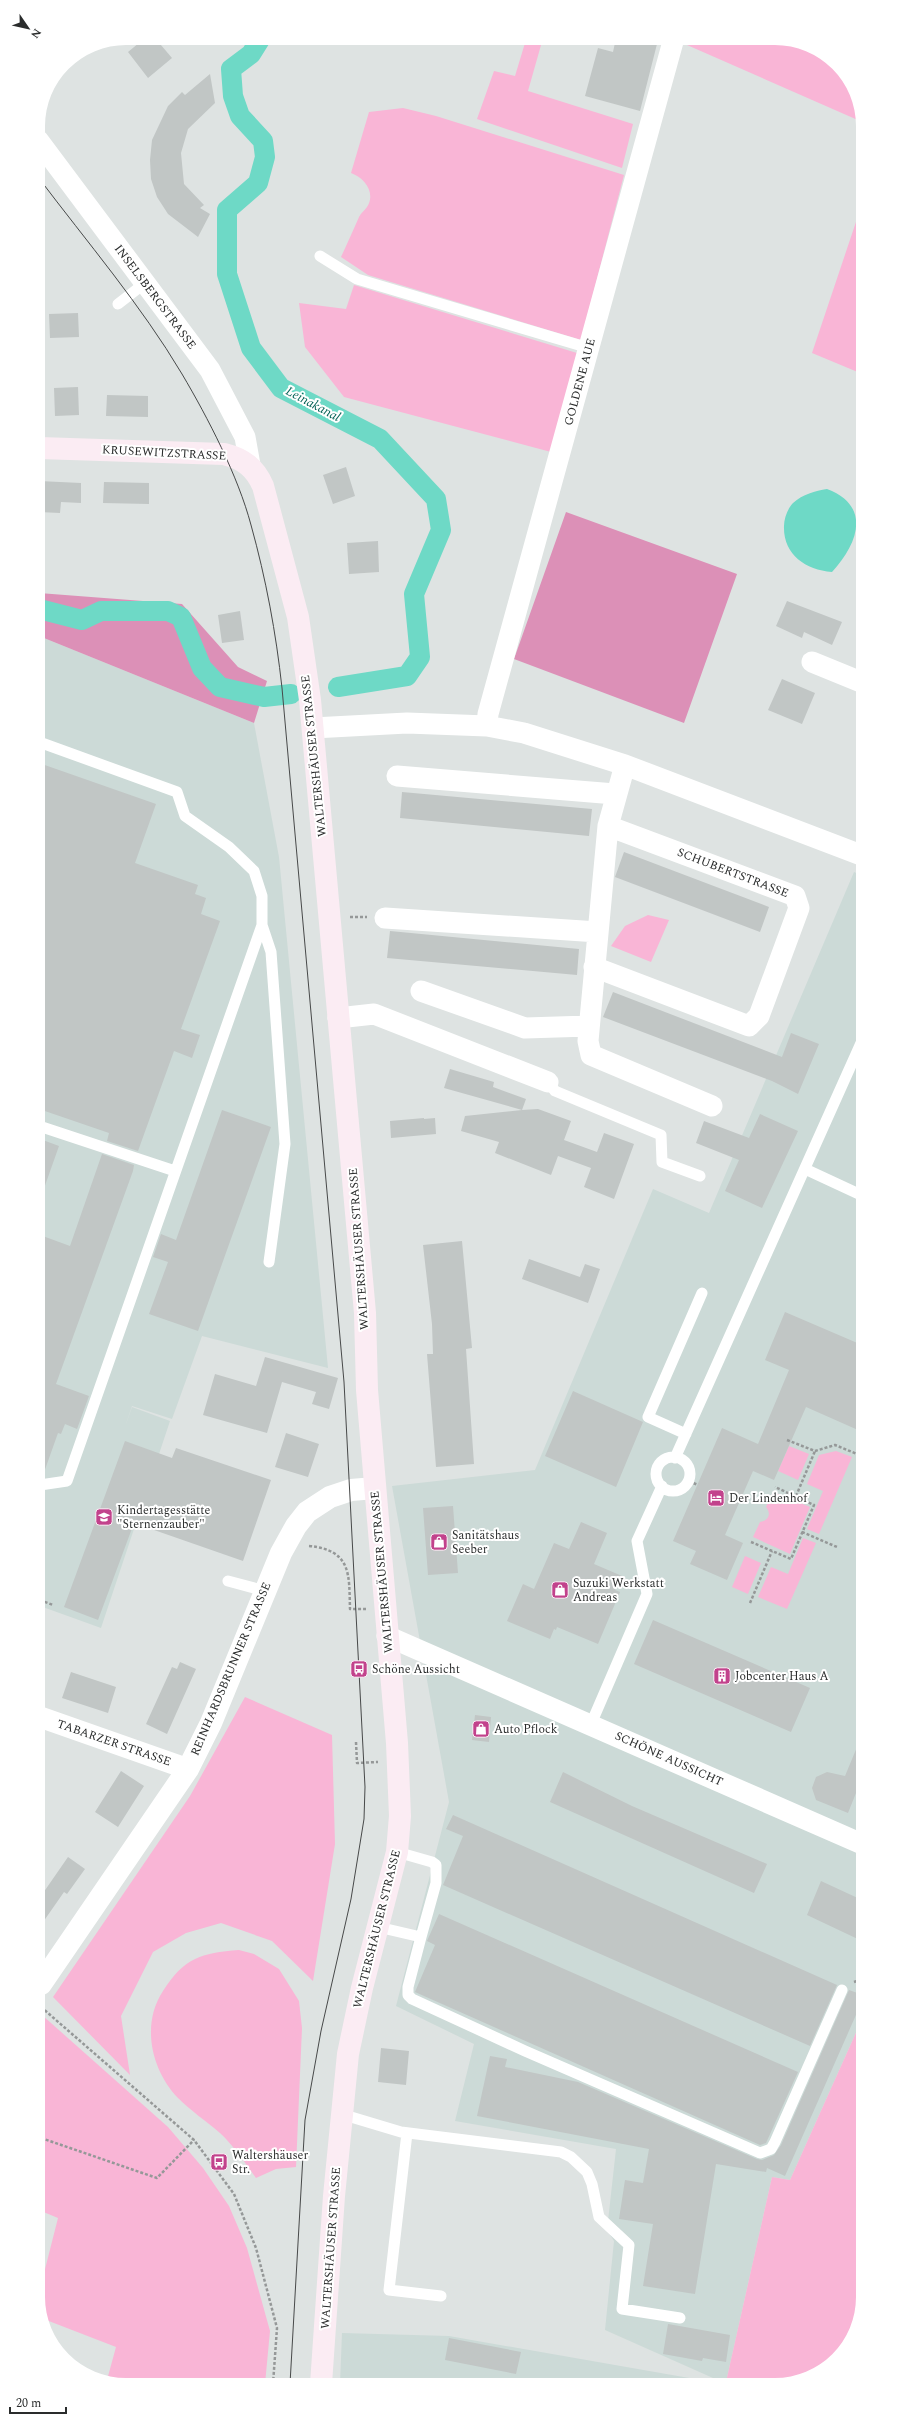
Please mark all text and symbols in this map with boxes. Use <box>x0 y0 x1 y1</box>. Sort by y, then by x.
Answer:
north arrow <box>8 8 48 48</box>
text: N <box>26 25 45 42</box>
street label: INSELSBERGSTRASSE <box>109 240 201 354</box>
street label: GOLDENE AUE <box>559 336 601 428</box>
water label: Leinakanal <box>282 381 345 427</box>
street label: KRUSEWITZSTRASSE <box>101 440 227 466</box>
street label: WALTERSHÄUSER STRASSE <box>296 674 332 838</box>
street label: SCHUBERTSTRASSE <box>674 843 792 903</box>
street label: WALTERSHÄUSER STRASSE <box>344 1167 374 1331</box>
hotel icon: Der Lindenhof <box>706 1488 726 1508</box>
place label: Der Lindenhof <box>729 1489 808 1508</box>
street label: WALTERSHÄUSER STRASSE <box>365 1490 399 1654</box>
place label: Kindertagesstätte "Sternenzauber" <box>117 1501 211 1534</box>
school or university icon: Kindertagesstätte "Sternenzauber" <box>94 1507 114 1527</box>
place label: Sanitätshaus Seeber <box>452 1526 519 1559</box>
shop icon: Sanitätshaus Seeber <box>429 1532 449 1552</box>
place label: Suzuki Werkstatt Andreas <box>573 1574 664 1607</box>
street label: REINHARDSBRUNNER STRASSE <box>186 1579 276 1759</box>
shop icon: Suzuki Werkstatt Andreas <box>550 1580 570 1600</box>
bus stop icon: Schöne Aussicht <box>349 1659 369 1679</box>
place label: Schöne Aussicht <box>372 1660 460 1679</box>
building icon: Jobcenter Haus A <box>712 1666 732 1686</box>
place label: Jobcenter Haus A <box>735 1667 829 1686</box>
street label: TABARZER STRASSE <box>54 1715 174 1771</box>
shop icon: Auto Pflock <box>471 1719 491 1739</box>
place label: Auto Pflock <box>494 1720 558 1739</box>
street label: SCHÖNE AUSSICHT <box>612 1727 726 1791</box>
street label: WALTERSHÄUSER STRASSE <box>348 1848 406 2010</box>
place label: Waltershäuser Str. <box>232 2146 308 2179</box>
bus stop icon: Waltershäuser Str. <box>209 2152 229 2172</box>
street label: WALTERSHÄUSER STRASSE <box>316 2166 346 2330</box>
scale bar <box>10 2389 66 2415</box>
text: 20 m <box>16 2394 41 2413</box>

